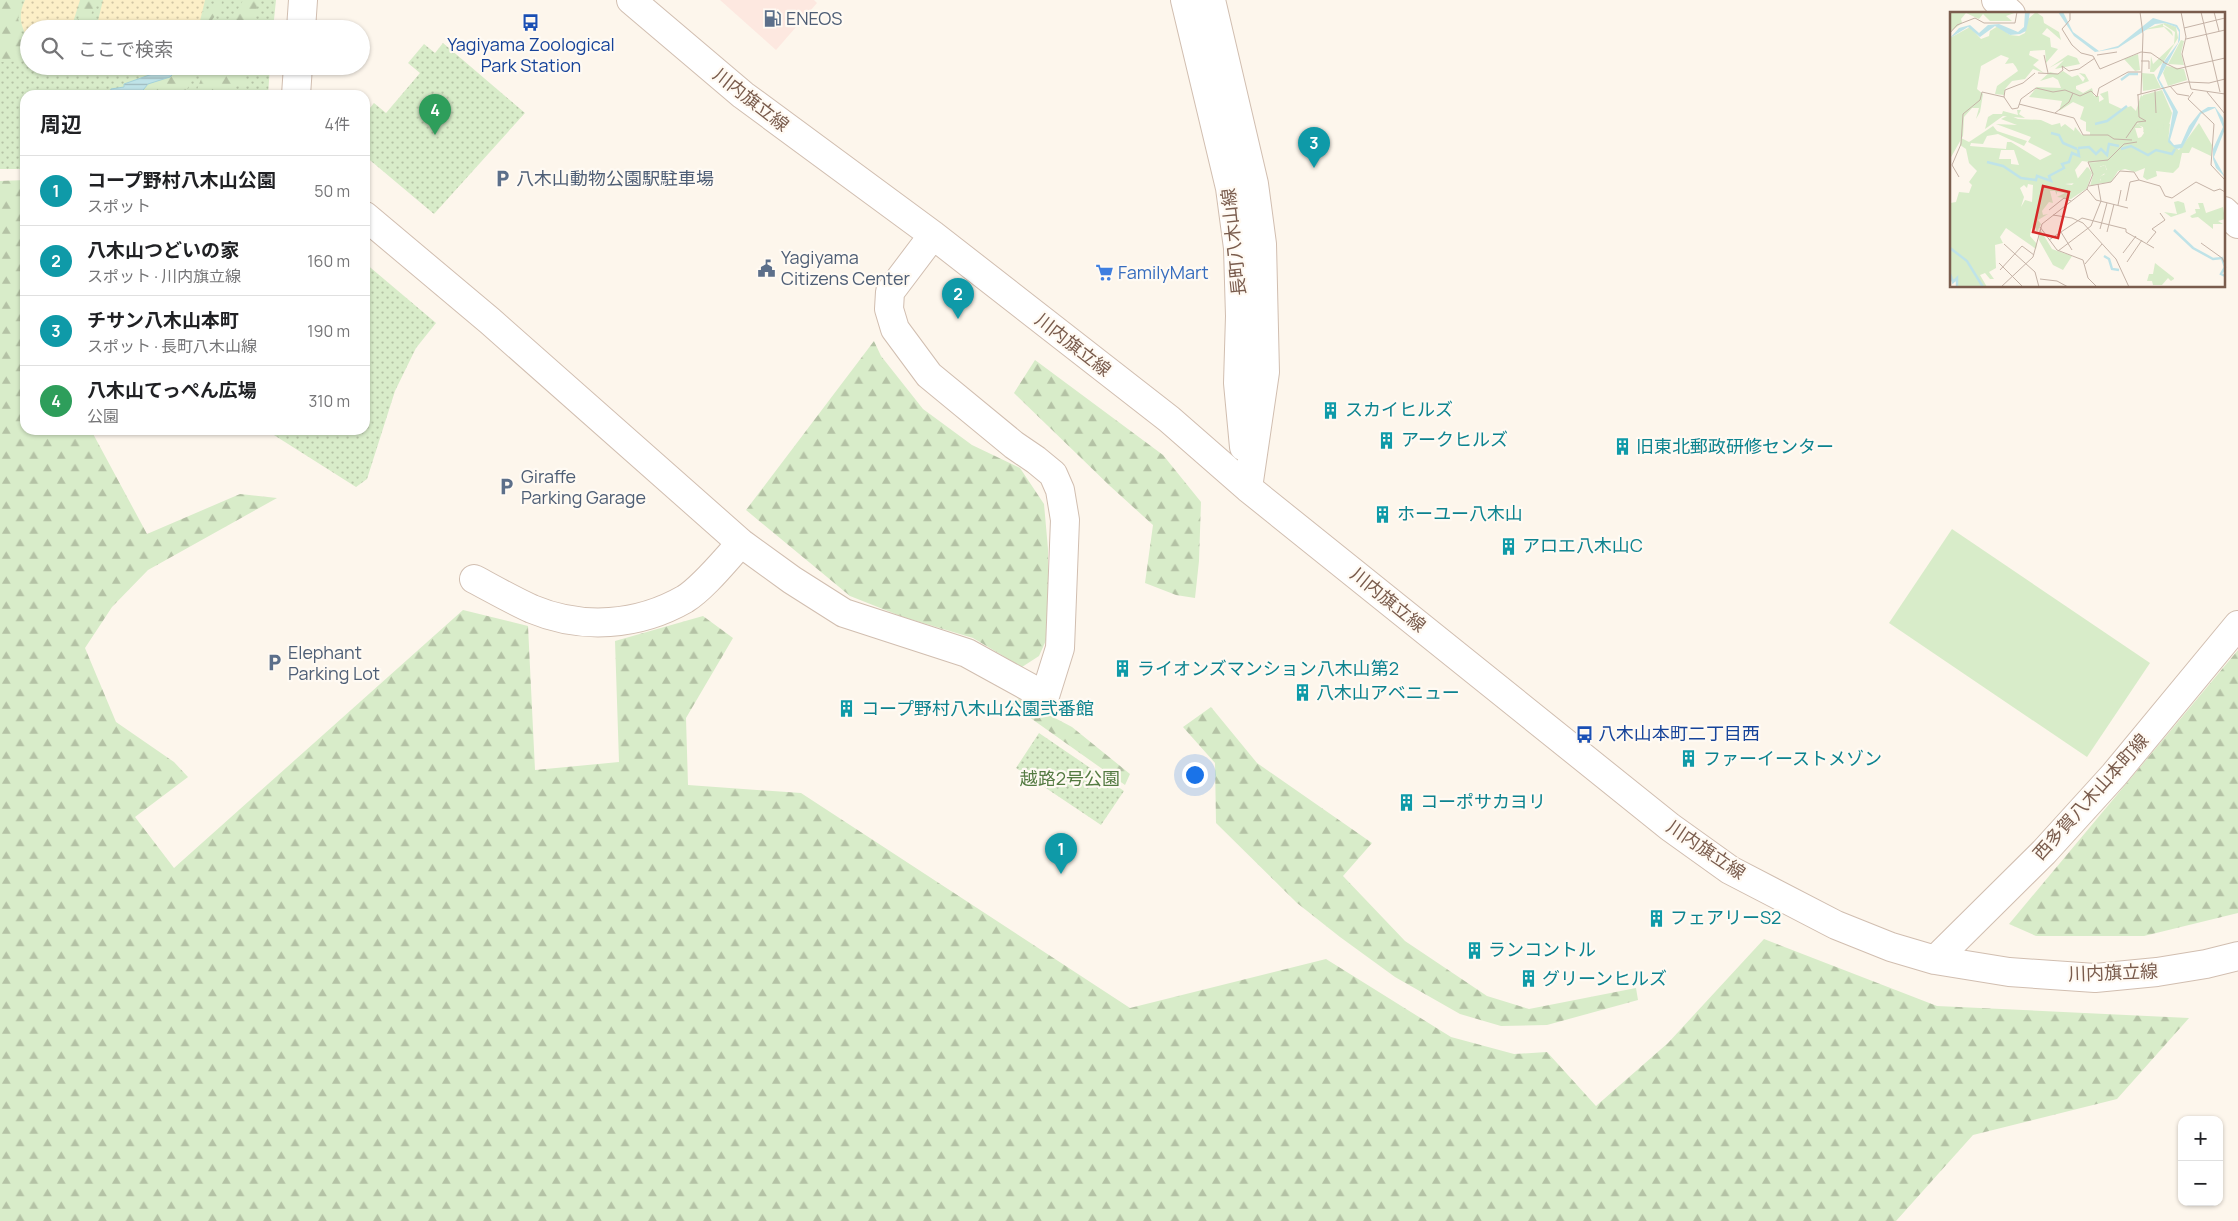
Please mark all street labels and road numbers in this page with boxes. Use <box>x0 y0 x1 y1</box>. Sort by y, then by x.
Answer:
street label: 川内旗立線 <box>709 62 794 136</box>
street label: 長町八木山線 <box>1215 187 1251 297</box>
street label: 川内旗立線 <box>1031 307 1116 381</box>
street label: 川内旗立線 <box>1346 562 1431 637</box>
street label: 西多賀八木山本町線 <box>2027 728 2153 865</box>
street label: 川内旗立線 <box>1663 814 1751 884</box>
street label: 川内旗立線 <box>2068 958 2158 986</box>

